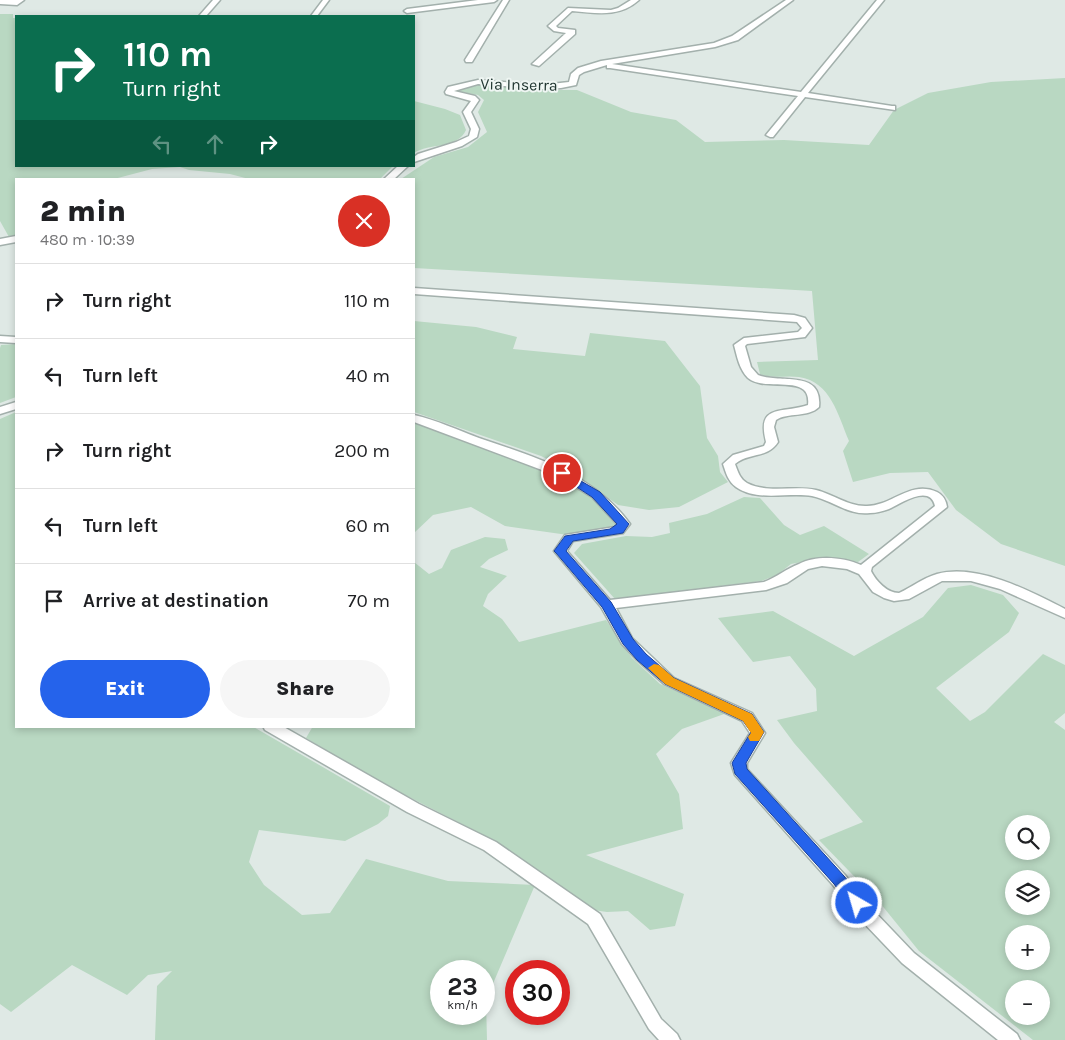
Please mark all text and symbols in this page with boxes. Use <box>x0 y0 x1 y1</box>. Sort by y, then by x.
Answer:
text: 110 m <box>123 34 212 75</box>
icon: right <box>40 35 105 100</box>
street label: Via Inserra <box>480 74 558 95</box>
text: Turn right <box>123 76 221 102</box>
icon: left <box>148 130 176 158</box>
icon: ahead <box>201 130 229 158</box>
icon: right <box>254 130 282 158</box>
text: 2 min <box>40 193 126 229</box>
button: close <box>338 195 390 247</box>
text: 480 m · 10:39 <box>40 230 135 249</box>
icon: right <box>40 287 68 315</box>
text: Turn right <box>83 290 172 312</box>
text: 110 m <box>344 290 390 312</box>
icon: left <box>40 362 68 390</box>
text: Turn left <box>83 365 158 387</box>
text: 40 m <box>346 365 390 387</box>
icon: right <box>40 437 68 465</box>
text: Turn right <box>83 440 172 462</box>
text: 200 m <box>334 440 390 462</box>
pin <box>541 452 583 494</box>
icon: arrive <box>548 459 576 487</box>
icon: left <box>40 512 68 540</box>
text: Turn left <box>83 515 158 537</box>
text: 60 m <box>346 515 390 537</box>
icon: arrive <box>40 587 68 615</box>
text: Arrive at destination <box>83 590 269 612</box>
text: 70 m <box>348 590 390 612</box>
button: Exit <box>40 660 210 718</box>
button: Share <box>220 660 390 718</box>
map controls <box>1005 815 1050 1025</box>
button: search <box>1005 815 1050 860</box>
button: layers <box>1005 870 1050 915</box>
position arrow <box>830 876 882 928</box>
button: + <box>1005 925 1050 970</box>
speed limit sign: 30 <box>505 960 570 1025</box>
text: 23 <box>447 972 478 1001</box>
button: − <box>1005 980 1050 1025</box>
text: km/h <box>447 998 478 1012</box>

